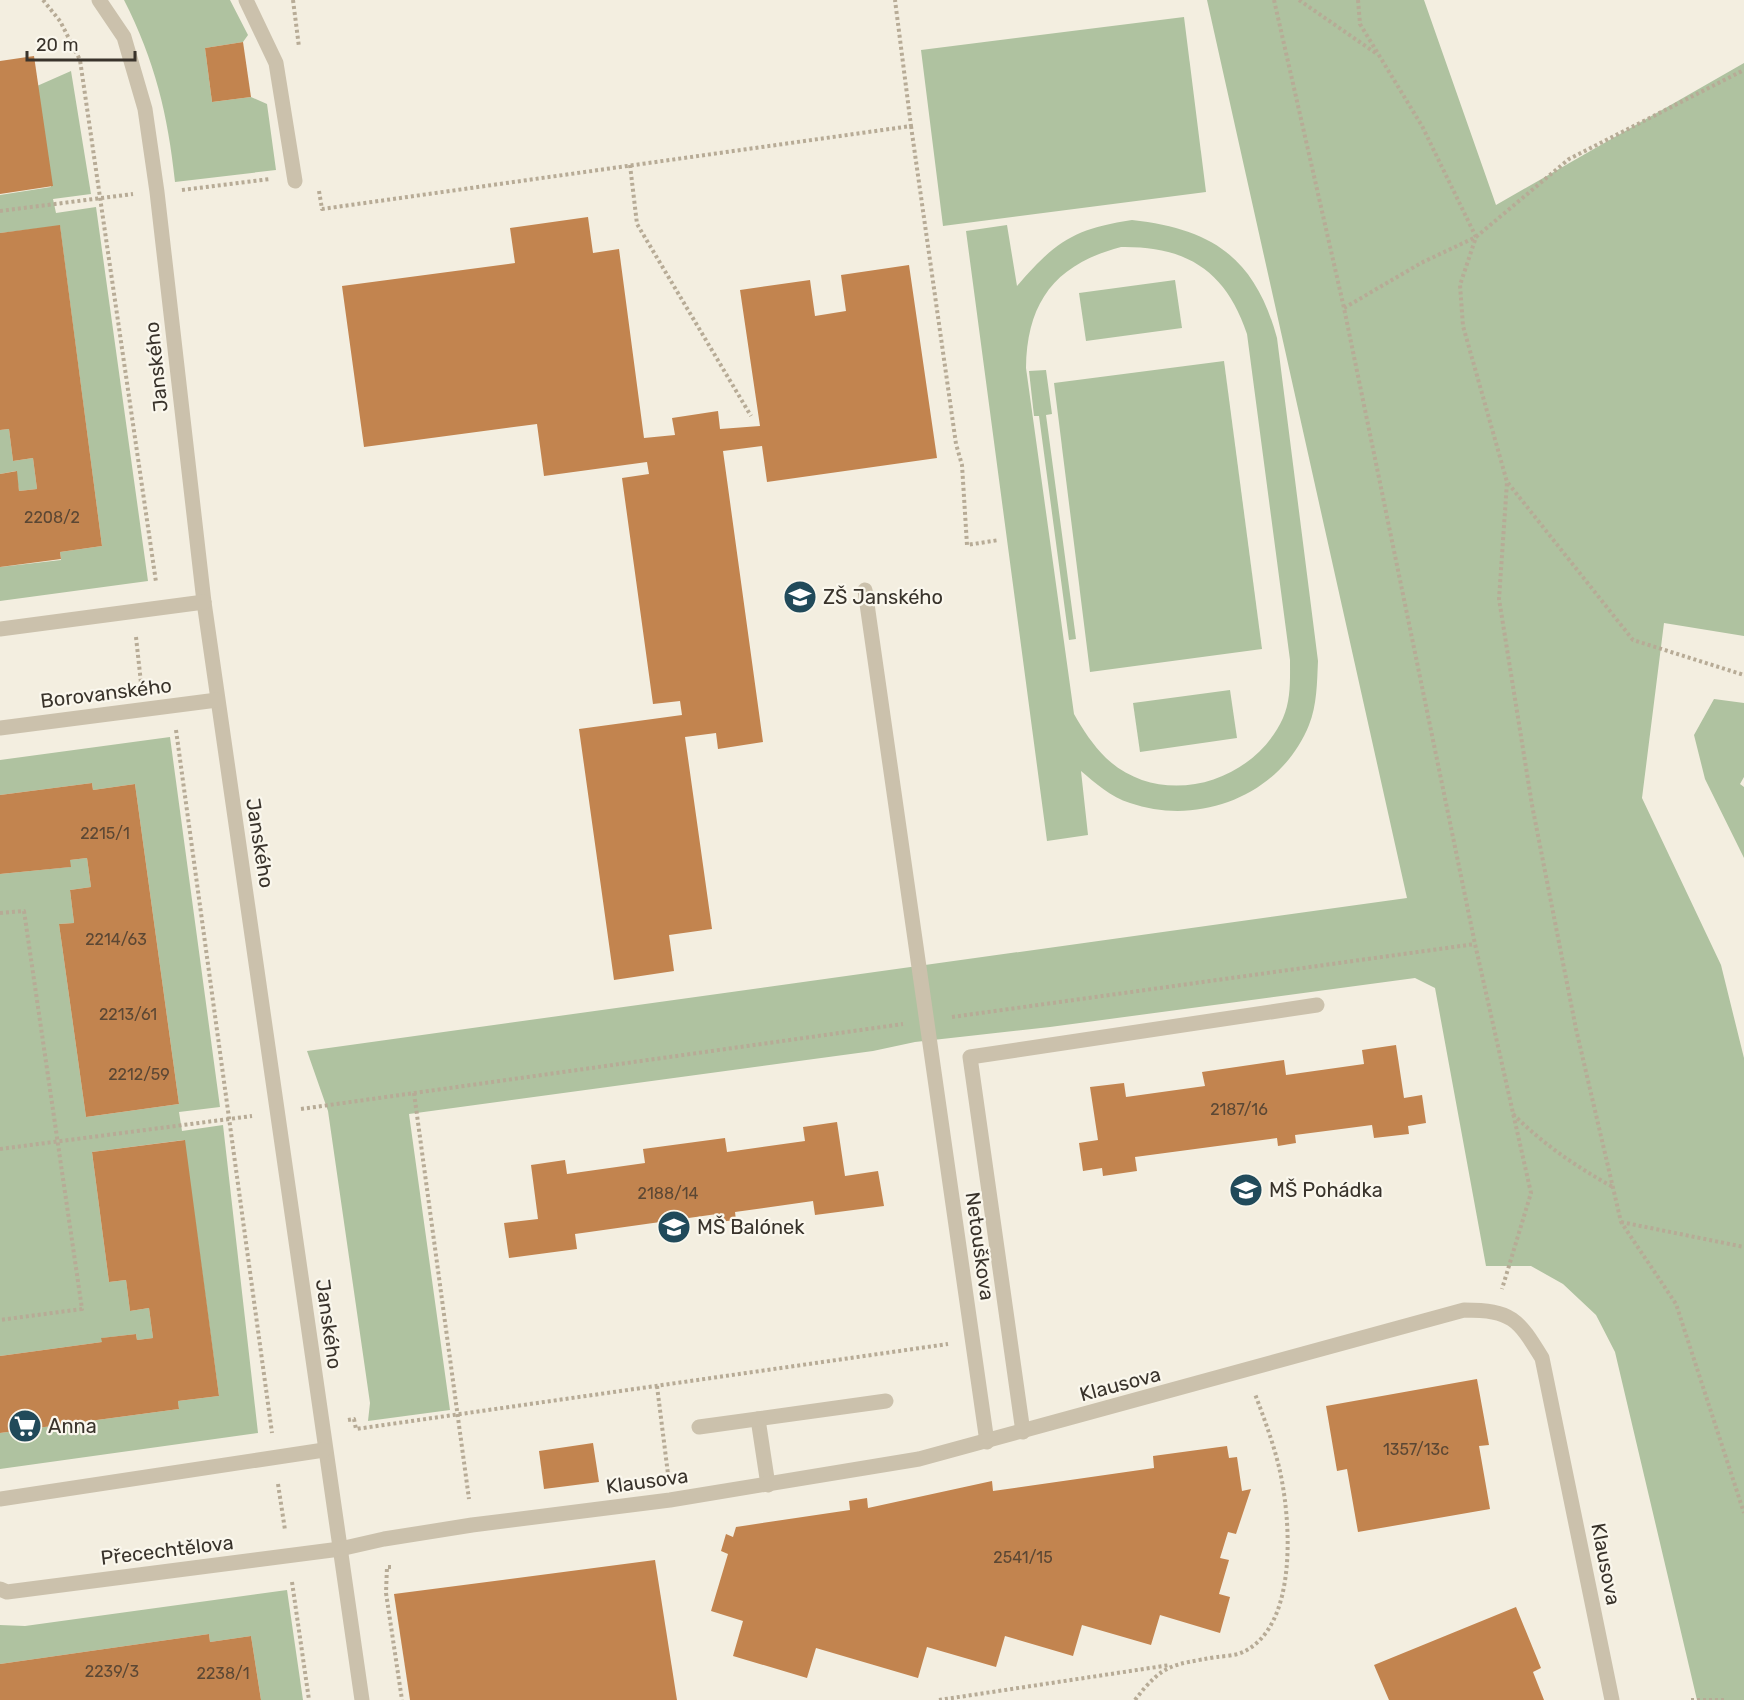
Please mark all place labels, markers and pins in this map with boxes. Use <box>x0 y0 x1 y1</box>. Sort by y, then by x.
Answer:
school or university icon: ZŠ Janského <box>782 579 818 615</box>
place label: ZŠ Janského <box>823 585 943 609</box>
school or university icon: MŠ Pohádka <box>1228 1172 1264 1208</box>
place label: MŠ Pohádka <box>1269 1178 1383 1202</box>
school or university icon: MŠ Balónek <box>656 1209 692 1245</box>
place label: MŠ Balónek <box>697 1215 805 1239</box>
supermarket icon: Anna <box>7 1408 43 1444</box>
place label: Anna <box>48 1414 97 1438</box>

